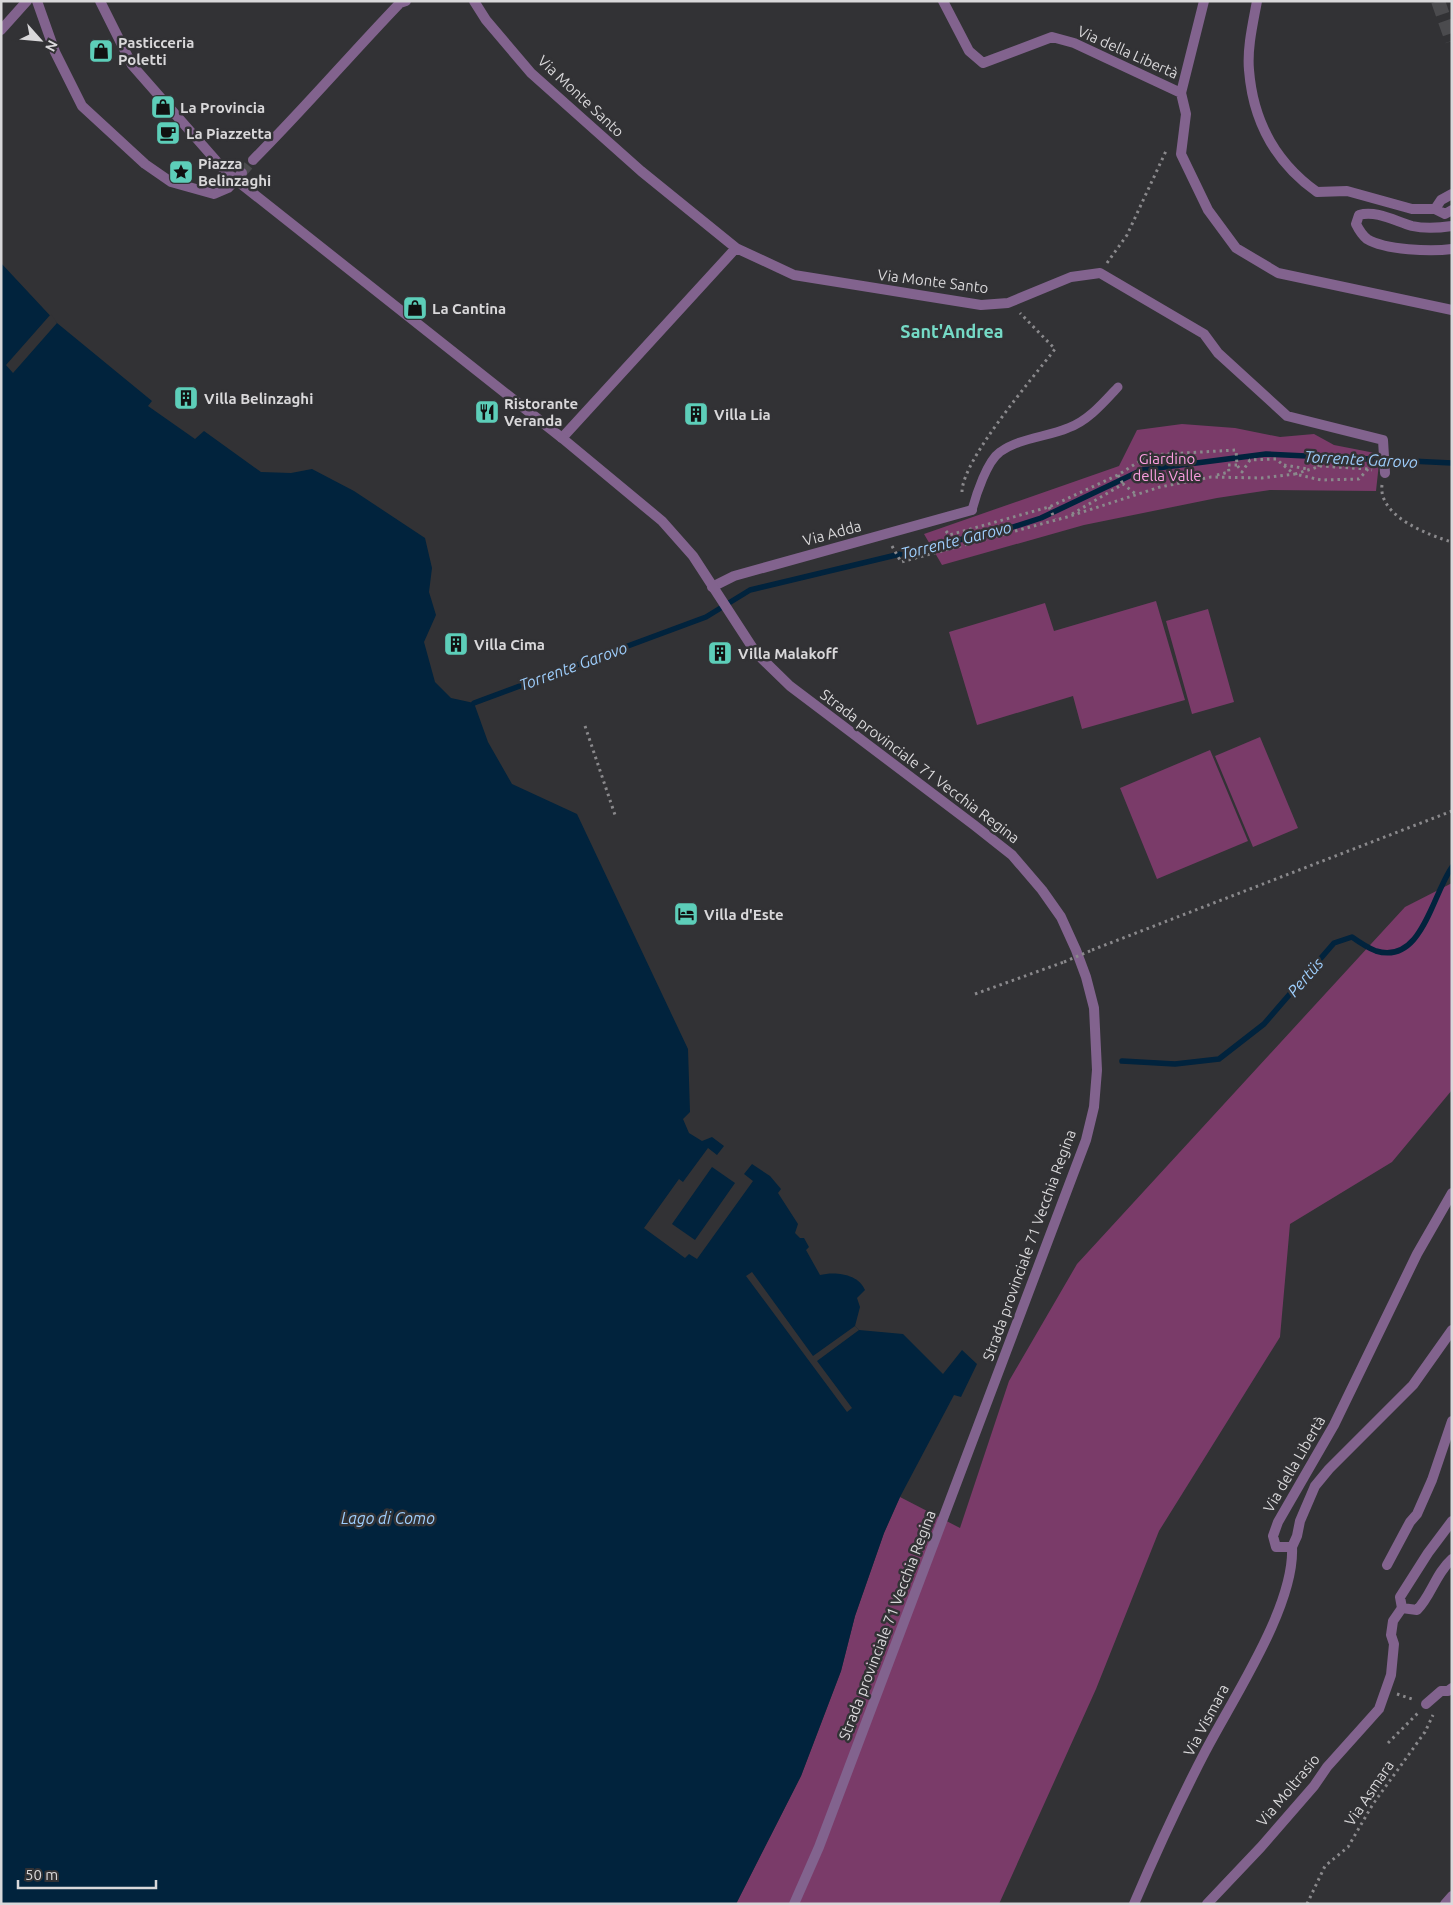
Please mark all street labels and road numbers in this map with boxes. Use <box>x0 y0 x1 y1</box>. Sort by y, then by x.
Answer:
street label: Via della Libertà <box>1075 22 1181 82</box>
street label: Via Monte Santo <box>534 52 628 140</box>
street label: Via Monte Santo <box>877 266 989 296</box>
street label: Via Adda <box>801 517 863 549</box>
street label: Strada provinciale 71 Vecchia Regina <box>817 686 1023 846</box>
street label: Strada provinciale 71 Vecchia Regina <box>979 1127 1079 1363</box>
street label: Via della Libertà <box>1260 1413 1328 1515</box>
street label: Strada provinciale 71 Vecchia Regina <box>835 1508 939 1742</box>
street label: Via Vismara <box>1180 1681 1232 1759</box>
street label: Via Moltrasio <box>1253 1751 1323 1829</box>
street label: Via Asmara <box>1341 1757 1397 1829</box>

